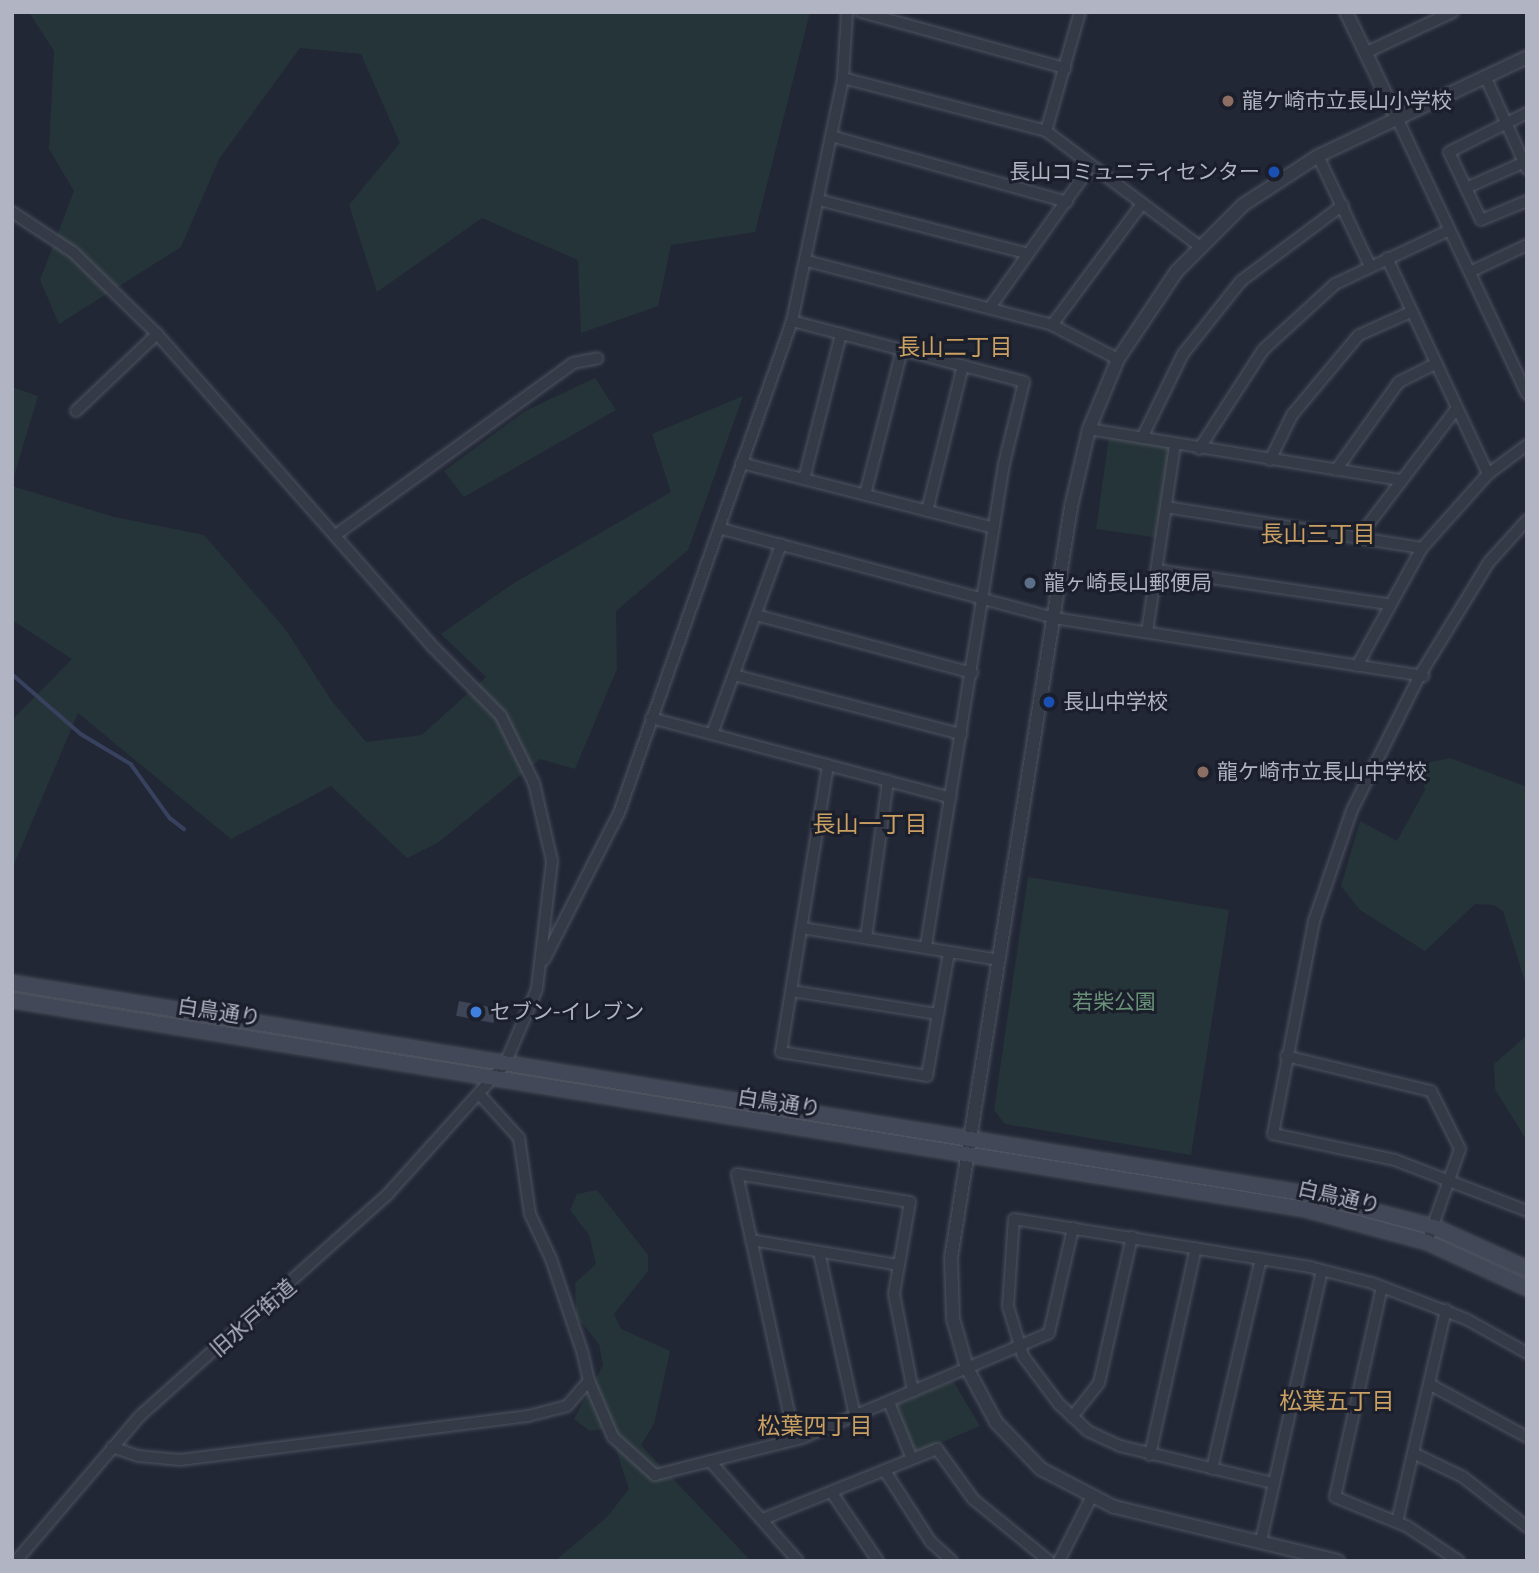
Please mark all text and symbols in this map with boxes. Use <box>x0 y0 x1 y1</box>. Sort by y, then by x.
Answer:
place label: 龍ケ崎市立長山小学校 <box>1242 88 1452 114</box>
marker: 龍ケ崎市立長山小学校 <box>1220 93 1236 109</box>
place label: 長山コミュニティセンター <box>1008 159 1260 185</box>
marker: 長山コミュニティセンター <box>1266 164 1282 180</box>
district label: 長山二丁目 <box>898 334 1012 362</box>
district label: 長山三丁目 <box>1261 521 1375 549</box>
place label: 龍ヶ崎長山郵便局 <box>1044 570 1212 596</box>
marker: 龍ヶ崎長山郵便局 <box>1022 575 1038 591</box>
place label: 長山中学校 <box>1063 689 1168 715</box>
marker: 長山中学校 <box>1041 694 1057 710</box>
place label: 龍ケ崎市立長山中学校 <box>1217 759 1427 785</box>
marker: 龍ケ崎市立長山中学校 <box>1195 764 1211 780</box>
district label: 長山一丁目 <box>813 811 927 839</box>
park label: 若柴公園 <box>1072 989 1156 1015</box>
street label: 白鳥通り <box>176 993 262 1031</box>
place label: セブン-イレブン <box>490 999 644 1025</box>
marker: セブン-イレブン <box>468 1004 484 1020</box>
street label: 白鳥通り <box>736 1084 822 1122</box>
street label: 白鳥通り <box>1295 1175 1383 1219</box>
street label: 旧水戸街道 <box>205 1274 301 1362</box>
district label: 松葉五丁目 <box>1280 1388 1394 1416</box>
district label: 松葉四丁目 <box>758 1413 872 1441</box>

